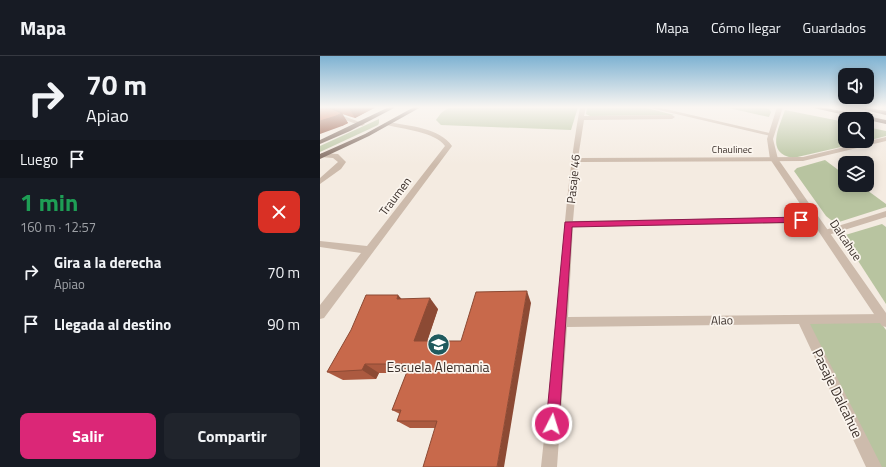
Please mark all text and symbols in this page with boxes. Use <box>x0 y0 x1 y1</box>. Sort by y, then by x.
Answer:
text: Mapa <box>20 13 66 42</box>
text: Mapa <box>656 17 689 38</box>
text: Cómo llegar <box>711 17 781 38</box>
text: Guardados <box>803 17 866 38</box>
text: 70 m <box>86 63 147 106</box>
map controls <box>838 68 874 192</box>
button: sound <box>838 68 874 104</box>
icon: right <box>20 72 72 124</box>
text: Apiao <box>86 102 129 129</box>
button: search <box>838 112 874 148</box>
street label: Chaulinec <box>712 142 752 157</box>
text: Luego <box>20 148 58 171</box>
icon: arrive <box>66 148 88 170</box>
street label: Pasaje 46 <box>561 153 585 205</box>
button: layers <box>838 156 874 192</box>
street label: Traumen <box>374 173 416 219</box>
text: 1 min <box>20 184 78 220</box>
button: close <box>258 191 300 233</box>
pin <box>784 203 818 237</box>
icon: arrive <box>790 209 812 231</box>
street label: Dalcahue <box>825 215 867 265</box>
text: 160 m · 12:57 <box>20 217 96 237</box>
text: Gira a la derecha <box>54 251 161 274</box>
icon: right <box>20 261 42 283</box>
text: 70 m <box>267 261 300 284</box>
text: Apiao <box>54 274 85 294</box>
street label: Alao <box>711 310 733 330</box>
icon: arrive <box>20 313 42 335</box>
text: Llegada al destino <box>54 313 171 336</box>
text: 90 m <box>267 313 300 336</box>
school or university icon: Escuela Alemania <box>425 331 451 357</box>
street label: Pasaje Dalcahue <box>807 345 869 441</box>
place label: Escuela Alemania <box>386 356 490 377</box>
position arrow <box>531 403 573 445</box>
button: Salir <box>20 413 156 459</box>
button: Compartir <box>164 413 300 459</box>

